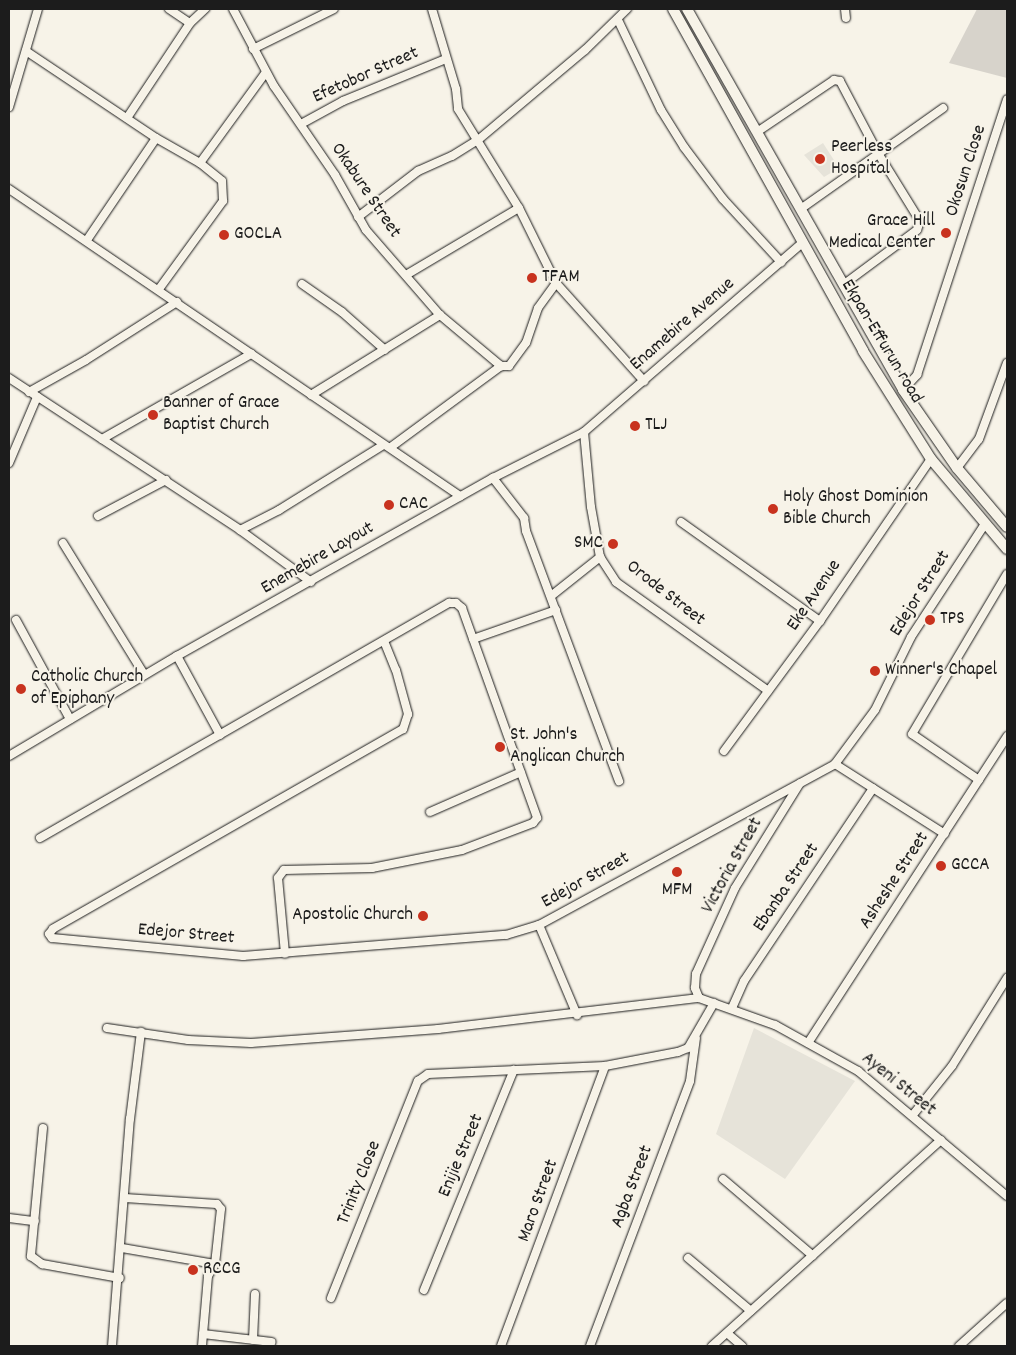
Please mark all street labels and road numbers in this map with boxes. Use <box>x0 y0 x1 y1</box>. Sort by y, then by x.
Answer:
street label: Efetobor Street <box>310 43 422 109</box>
street label: Okosun Close <box>941 122 993 220</box>
street label: Okabure Street <box>325 139 405 243</box>
street label: Enamebire Avenue <box>626 273 740 377</box>
street label: Ekpan-Effurun road <box>835 276 927 408</box>
street label: Enemebire Layout <box>257 517 379 601</box>
street label: Edejor Street <box>886 547 956 641</box>
street label: Orode Street <box>621 556 709 632</box>
street label: Eke Avenue <box>783 556 847 636</box>
street label: Victoria Street <box>697 814 769 918</box>
street label: Asheshe Street <box>855 828 935 934</box>
street label: Ebanba Street <box>749 839 825 937</box>
street label: Edejor Street <box>538 848 634 914</box>
street label: Edejor Street <box>137 919 235 951</box>
street label: Ayeni Street <box>856 1048 940 1122</box>
street label: Enijie Street <box>434 1111 490 1201</box>
street label: Trinity Close <box>333 1138 387 1228</box>
street label: Agba Street <box>607 1143 659 1231</box>
street label: Maro Street <box>514 1157 564 1245</box>

